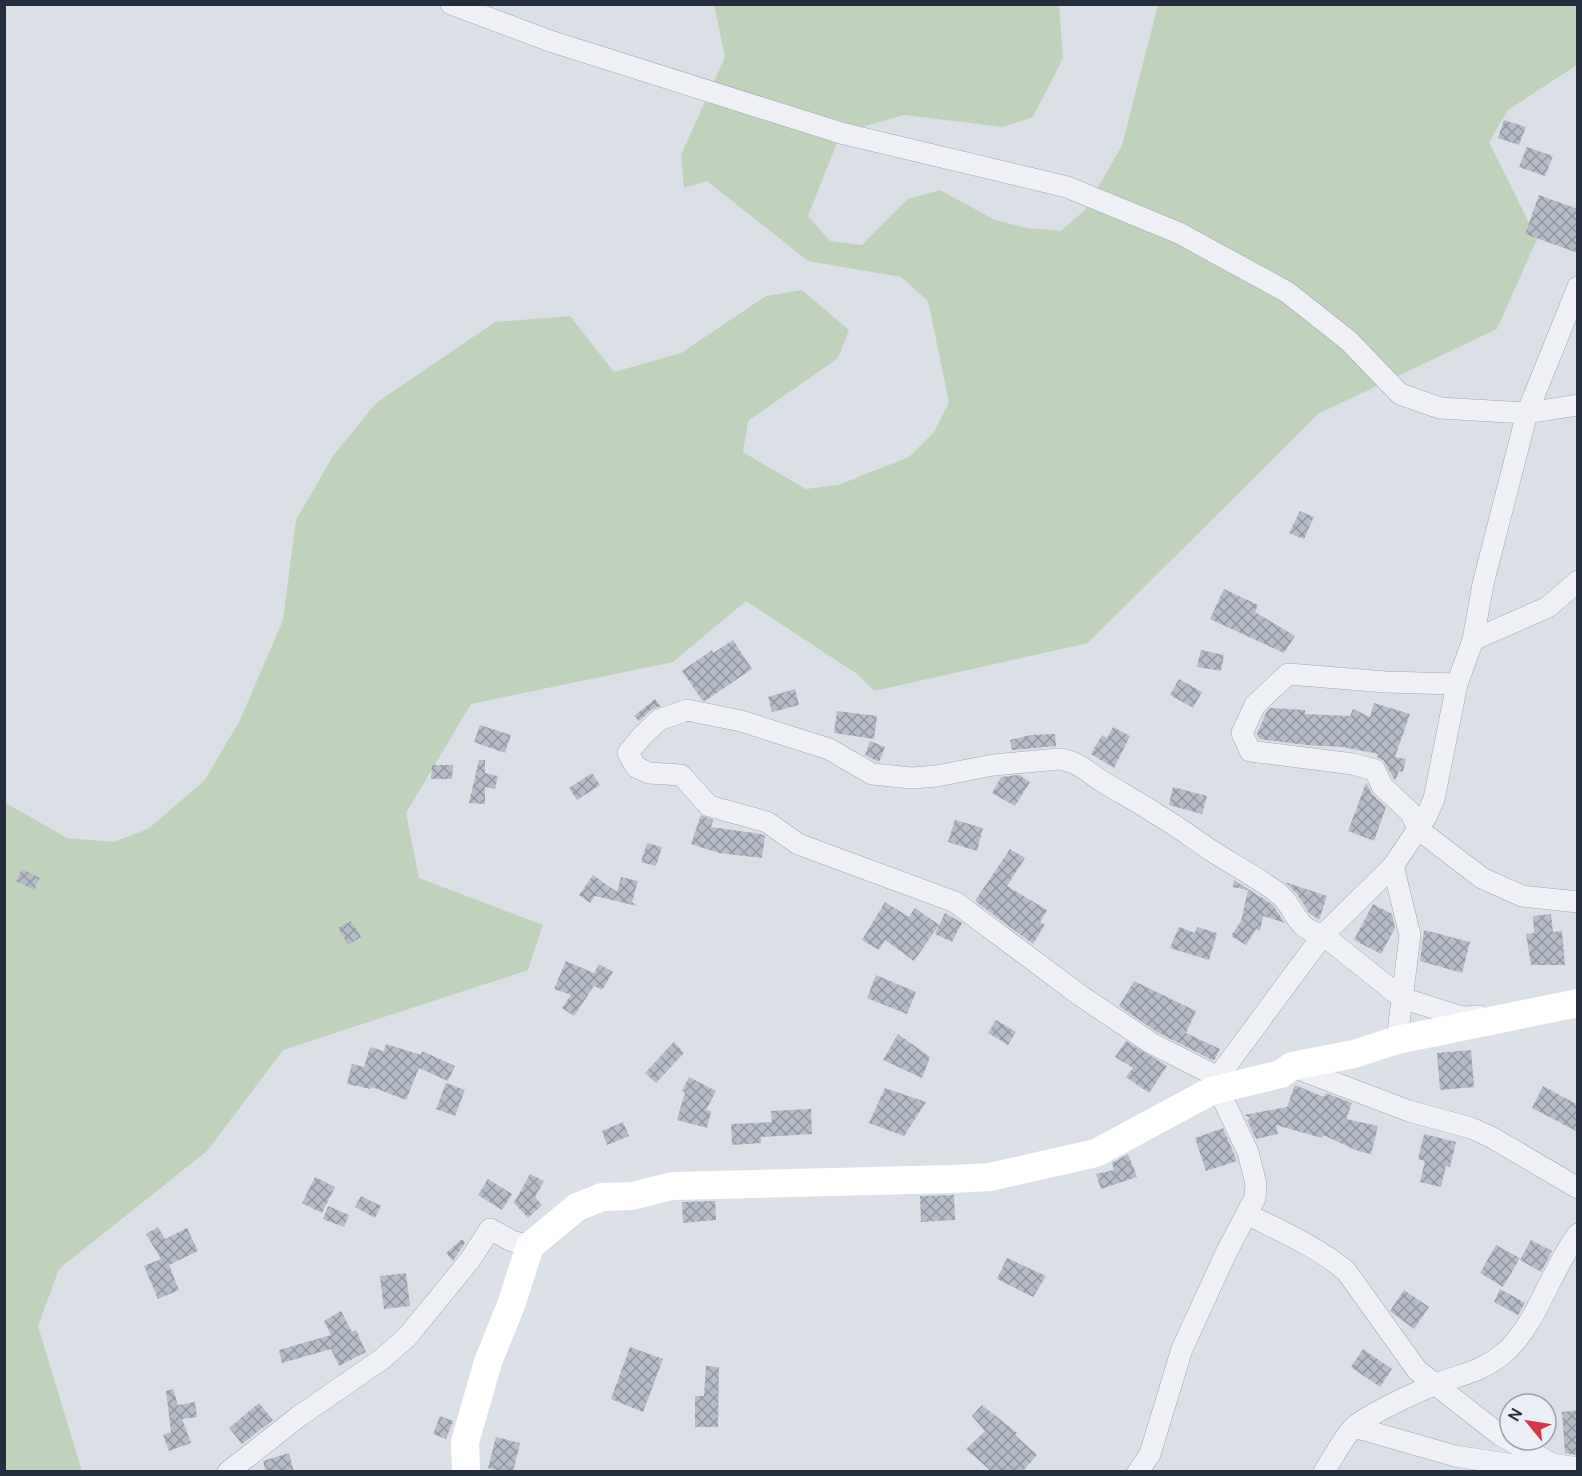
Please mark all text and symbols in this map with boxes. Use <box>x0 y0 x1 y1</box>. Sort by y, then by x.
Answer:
north arrow <box>1498 1392 1558 1452</box>
text: N <box>1503 1404 1527 1425</box>

